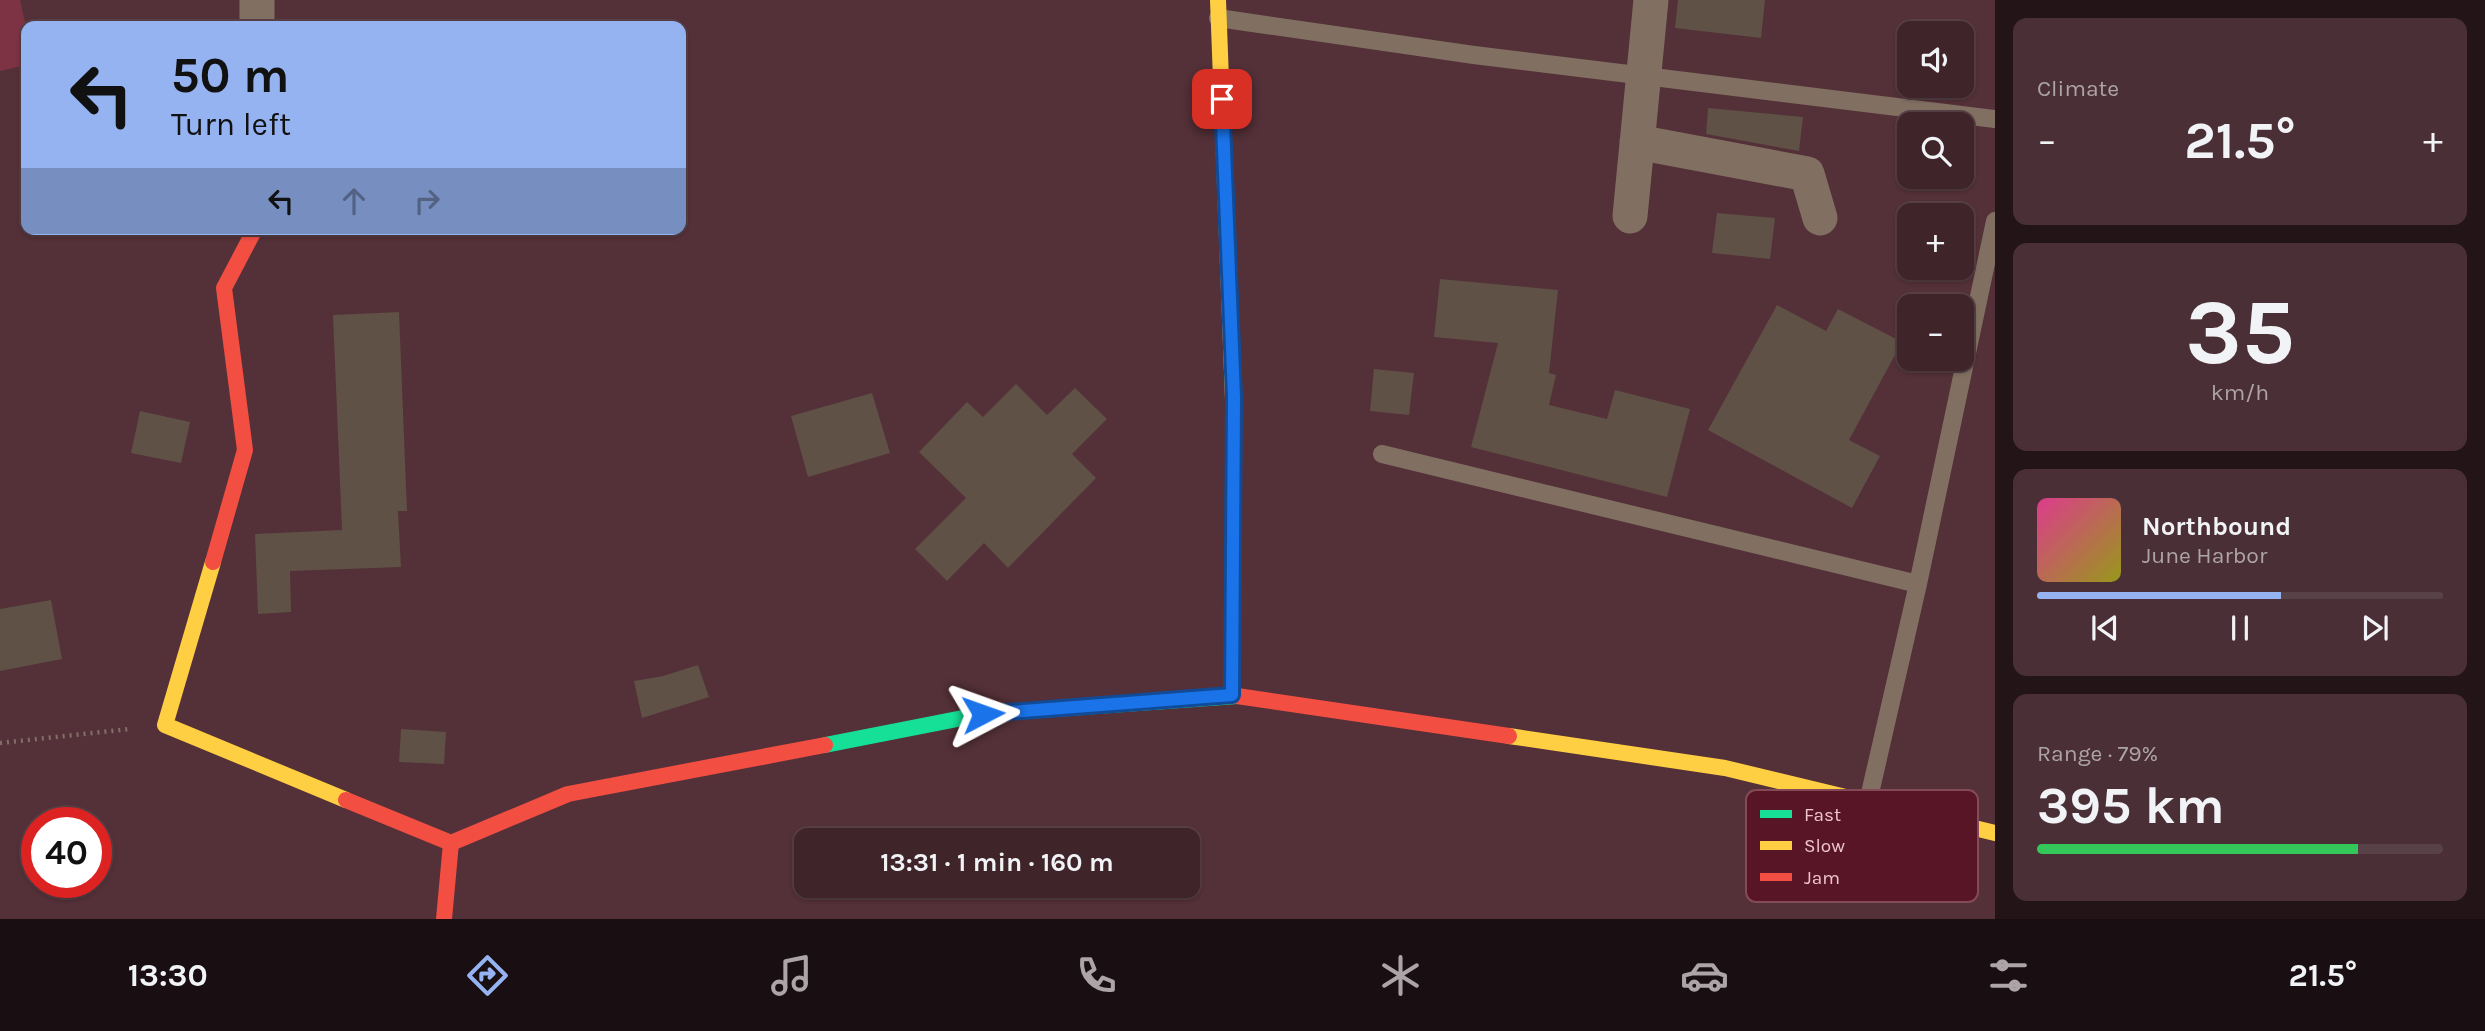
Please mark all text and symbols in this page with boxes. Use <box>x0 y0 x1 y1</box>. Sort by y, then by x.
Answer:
map controls <box>1897 21 1974 371</box>
button: sound <box>1897 21 1974 98</box>
text: 50 m <box>171 47 289 104</box>
icon: left <box>56 49 147 140</box>
pin <box>1192 69 1252 129</box>
text: Climate <box>2037 75 2119 102</box>
icon: arrive <box>1203 80 1241 118</box>
text: Turn left <box>171 106 291 143</box>
text: 21.5° <box>2184 110 2296 171</box>
button: search <box>1897 112 1974 189</box>
text: − <box>2037 118 2057 163</box>
text: + <box>2423 118 2443 163</box>
icon: left <box>262 182 300 220</box>
icon: ahead <box>335 182 373 220</box>
icon: right <box>408 182 446 220</box>
button: + <box>1897 203 1974 280</box>
text: 35 <box>2185 280 2295 386</box>
button: − <box>1897 294 1974 371</box>
text: km/h <box>2211 379 2269 406</box>
text: Northbound <box>2142 511 2291 542</box>
text: June Harbor <box>2142 542 2267 569</box>
icon: previous <box>2086 609 2124 647</box>
icon: pause <box>2221 609 2259 647</box>
icon: next <box>2356 609 2394 647</box>
position arrow <box>946 677 1020 751</box>
text: Range · 79% <box>2037 740 2158 767</box>
text: 395 km <box>2037 775 2225 836</box>
legend <box>1746 790 1978 902</box>
text: Fast <box>1804 804 1841 826</box>
speed limit sign: 40 <box>21 807 112 898</box>
text: Slow <box>1804 835 1845 857</box>
text: 13:31 · 1 min · 160 m <box>880 847 1114 878</box>
text: Jam <box>1804 867 1840 889</box>
icon: directions <box>463 951 512 1000</box>
icon: music <box>767 951 816 1000</box>
icon: phone <box>1072 951 1121 1000</box>
icon: climate <box>1376 951 1425 1000</box>
icon: car <box>1680 951 1729 1000</box>
icon: filters <box>1984 951 2033 1000</box>
text: 13:30 <box>128 957 208 994</box>
text: 21.5° <box>2289 957 2357 994</box>

